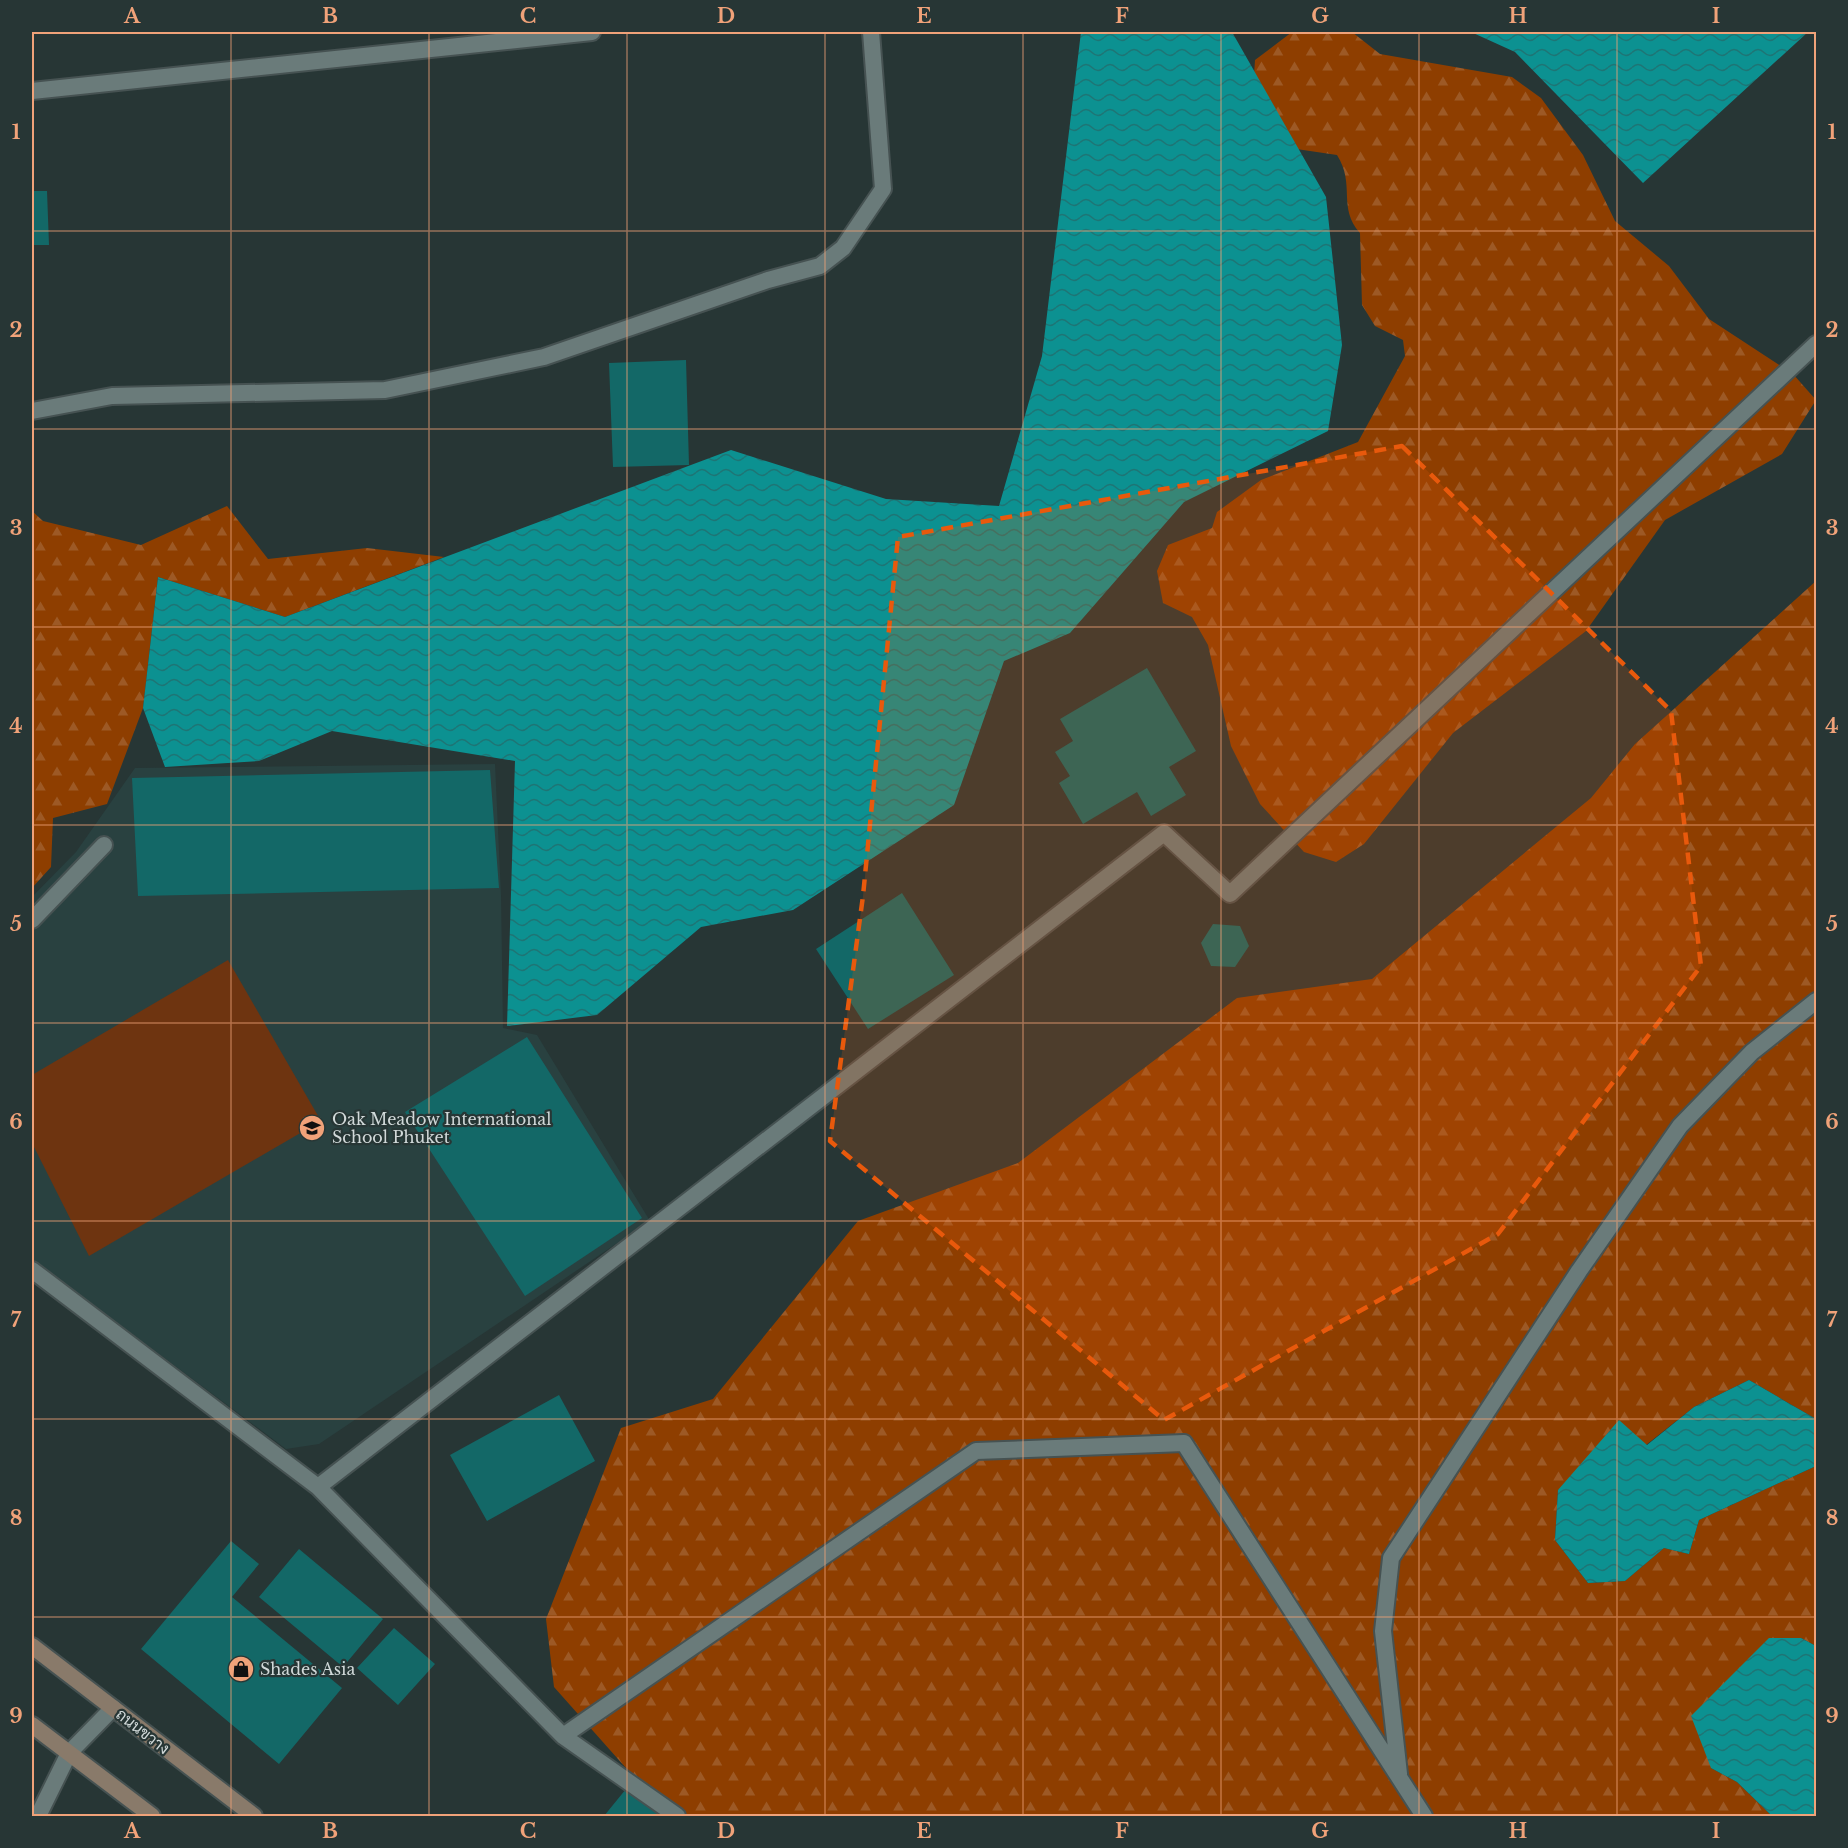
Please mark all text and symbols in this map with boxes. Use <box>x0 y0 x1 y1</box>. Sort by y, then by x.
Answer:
text: A <box>123 4 141 28</box>
text: B <box>322 4 338 28</box>
text: C <box>520 4 536 28</box>
text: D <box>717 4 735 28</box>
text: E <box>916 4 932 28</box>
text: F <box>1115 4 1129 28</box>
text: G <box>1311 4 1329 28</box>
text: H <box>1509 4 1528 28</box>
text: I <box>1712 4 1720 28</box>
text: 1 <box>12 120 21 144</box>
text: 1 <box>1828 120 1837 144</box>
text: 2 <box>9 318 23 342</box>
text: 2 <box>1825 318 1839 342</box>
text: 3 <box>10 516 22 540</box>
text: 3 <box>1826 516 1838 540</box>
text: 4 <box>9 714 23 738</box>
text: 4 <box>1825 714 1839 738</box>
text: 5 <box>10 912 22 936</box>
text: 5 <box>1826 912 1838 936</box>
place label: Oak Meadow International School Phuket <box>332 1109 551 1147</box>
text: 6 <box>9 1110 23 1134</box>
text: 6 <box>1825 1110 1839 1134</box>
school or university icon: Oak Meadow International School Phuket <box>297 1113 327 1143</box>
text: 7 <box>11 1308 22 1332</box>
text: 7 <box>1827 1308 1838 1332</box>
text: 8 <box>10 1506 22 1530</box>
text: 8 <box>1826 1506 1838 1530</box>
shop icon: Shades Asia <box>226 1654 256 1684</box>
place label: Shades Asia <box>260 1659 355 1679</box>
text: 9 <box>9 1704 23 1728</box>
street label: ถนนขวาง <box>112 1704 174 1758</box>
text: 9 <box>1825 1704 1839 1728</box>
text: A <box>123 1819 141 1843</box>
text: B <box>322 1819 338 1843</box>
text: C <box>520 1819 536 1843</box>
text: D <box>717 1819 735 1843</box>
text: E <box>916 1819 932 1843</box>
text: F <box>1115 1819 1129 1843</box>
text: G <box>1311 1819 1329 1843</box>
text: H <box>1509 1819 1528 1843</box>
text: I <box>1712 1819 1720 1843</box>

